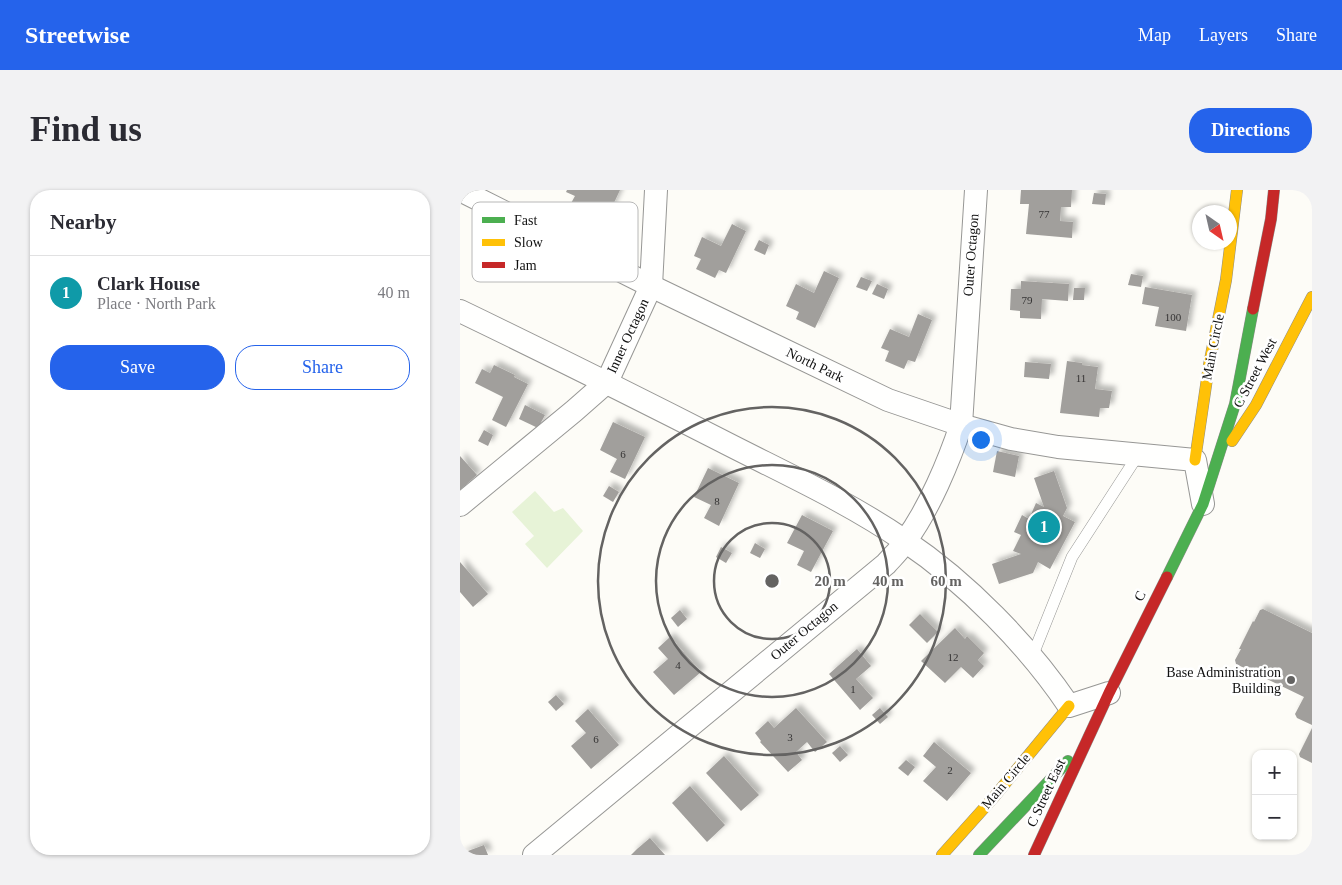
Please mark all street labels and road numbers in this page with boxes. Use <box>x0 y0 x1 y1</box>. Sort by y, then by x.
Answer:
street label: Outer Octagon <box>961 213 981 297</box>
street label: Inner Octagon <box>604 296 652 376</box>
street label: Main Circle <box>1199 313 1227 381</box>
street label: C Street West <box>1230 336 1280 410</box>
street label: North Park <box>784 345 846 385</box>
street label: C <box>1131 589 1149 603</box>
street label: Outer Octagon <box>767 599 841 663</box>
street label: Main Circle <box>979 750 1033 812</box>
street label: C Street East <box>1024 757 1068 829</box>

